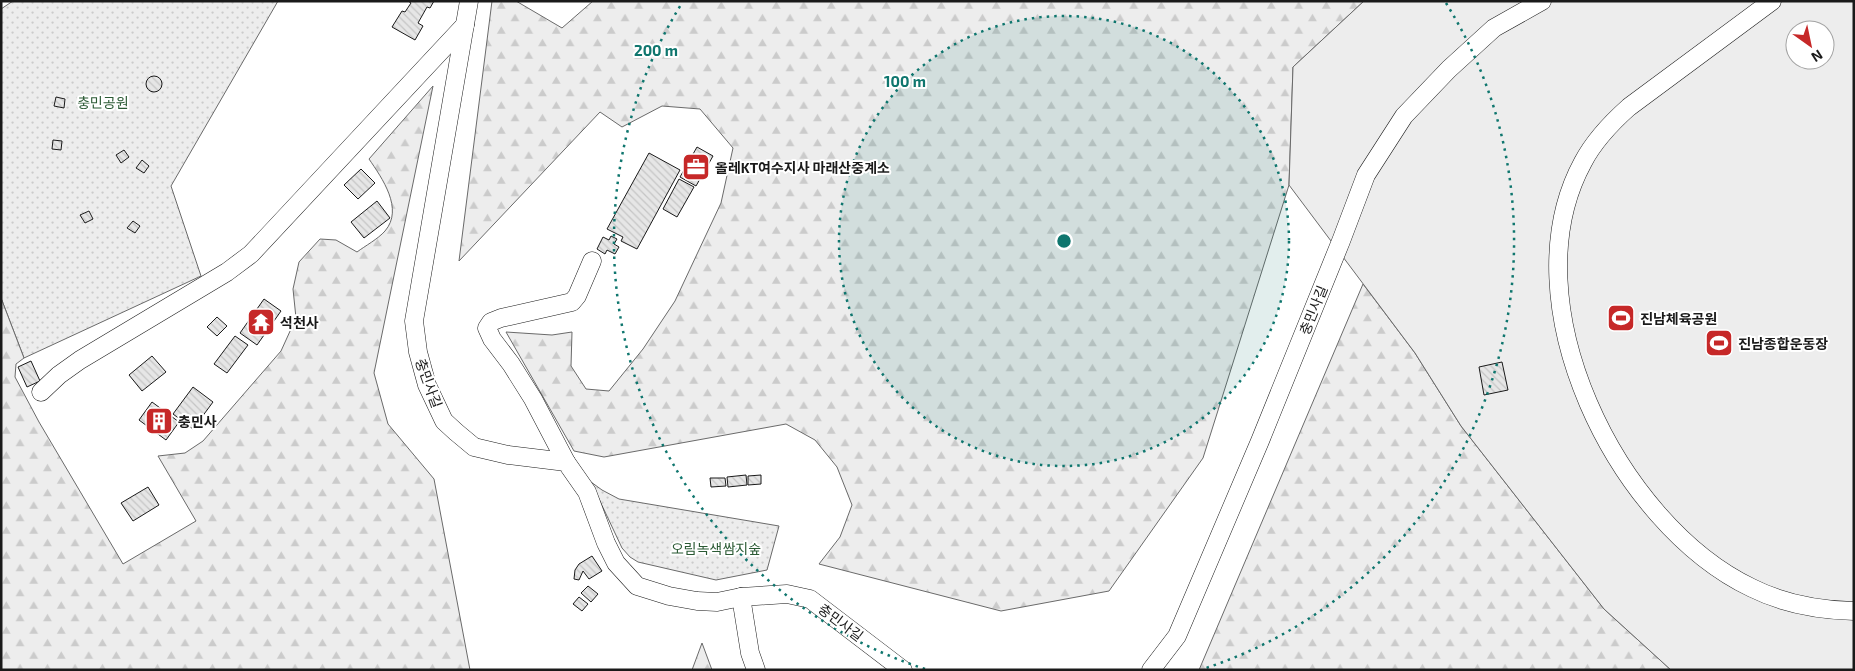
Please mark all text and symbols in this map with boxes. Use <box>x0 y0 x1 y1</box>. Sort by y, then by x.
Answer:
north arrow <box>1785 20 1835 70</box>
text: 200 m <box>634 41 678 59</box>
text: N <box>1808 46 1826 66</box>
text: 100 m <box>884 72 926 90</box>
park label: 충민공원 <box>77 94 129 111</box>
office icon: 올레KT여수지사 마래산중계소 <box>681 152 711 182</box>
place label: 올레KT여수지사 마래산중계소 <box>715 159 890 176</box>
centre of rings <box>1055 232 1073 250</box>
street label: 충민사길 <box>1295 283 1331 337</box>
sports icon: 진남체육공원 <box>1606 303 1636 333</box>
temple icon: 석천사 <box>246 307 276 337</box>
place label: 진남체육공원 <box>1640 310 1717 327</box>
place label: 석천사 <box>280 314 319 331</box>
sports icon: 진남종합운동장 <box>1704 328 1734 358</box>
place label: 진남종합운동장 <box>1738 335 1828 352</box>
street label: 충민사길 <box>412 356 446 410</box>
building icon: 충민사 <box>144 406 174 436</box>
place label: 충민사 <box>178 413 217 430</box>
park label: 오림녹색쌈지숲 <box>671 540 761 557</box>
street label: 충민사길 <box>815 600 867 644</box>

